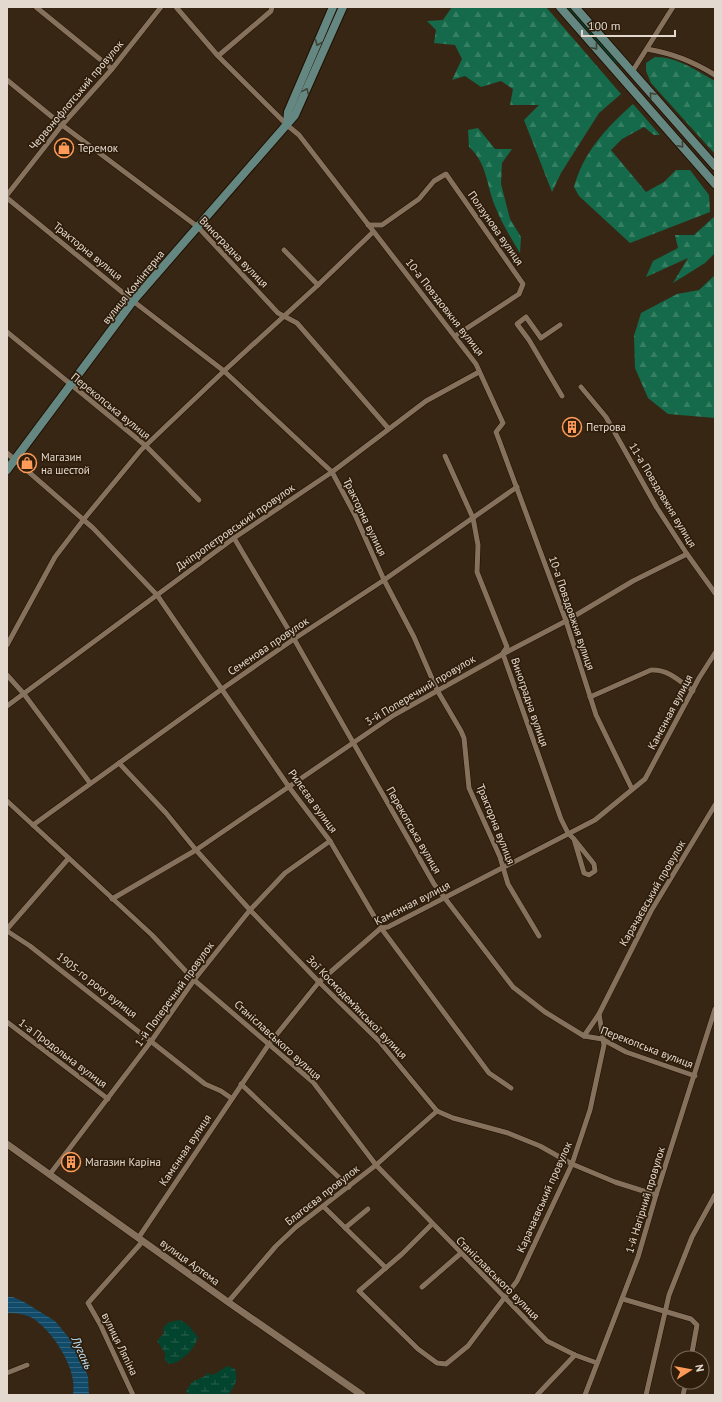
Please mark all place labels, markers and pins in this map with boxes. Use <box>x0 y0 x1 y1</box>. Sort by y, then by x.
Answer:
shop icon: Теремок <box>53 137 75 159</box>
place label: Теремок <box>78 141 119 155</box>
building icon: Петрова <box>561 416 583 438</box>
place label: Петрова <box>586 420 626 434</box>
place label: Магазин на шестой <box>41 450 90 477</box>
shop icon: Магазин на шестой <box>16 452 38 474</box>
building icon: Магазин Каріна <box>60 1151 82 1173</box>
place label: Магазин Каріна <box>85 1155 161 1169</box>

